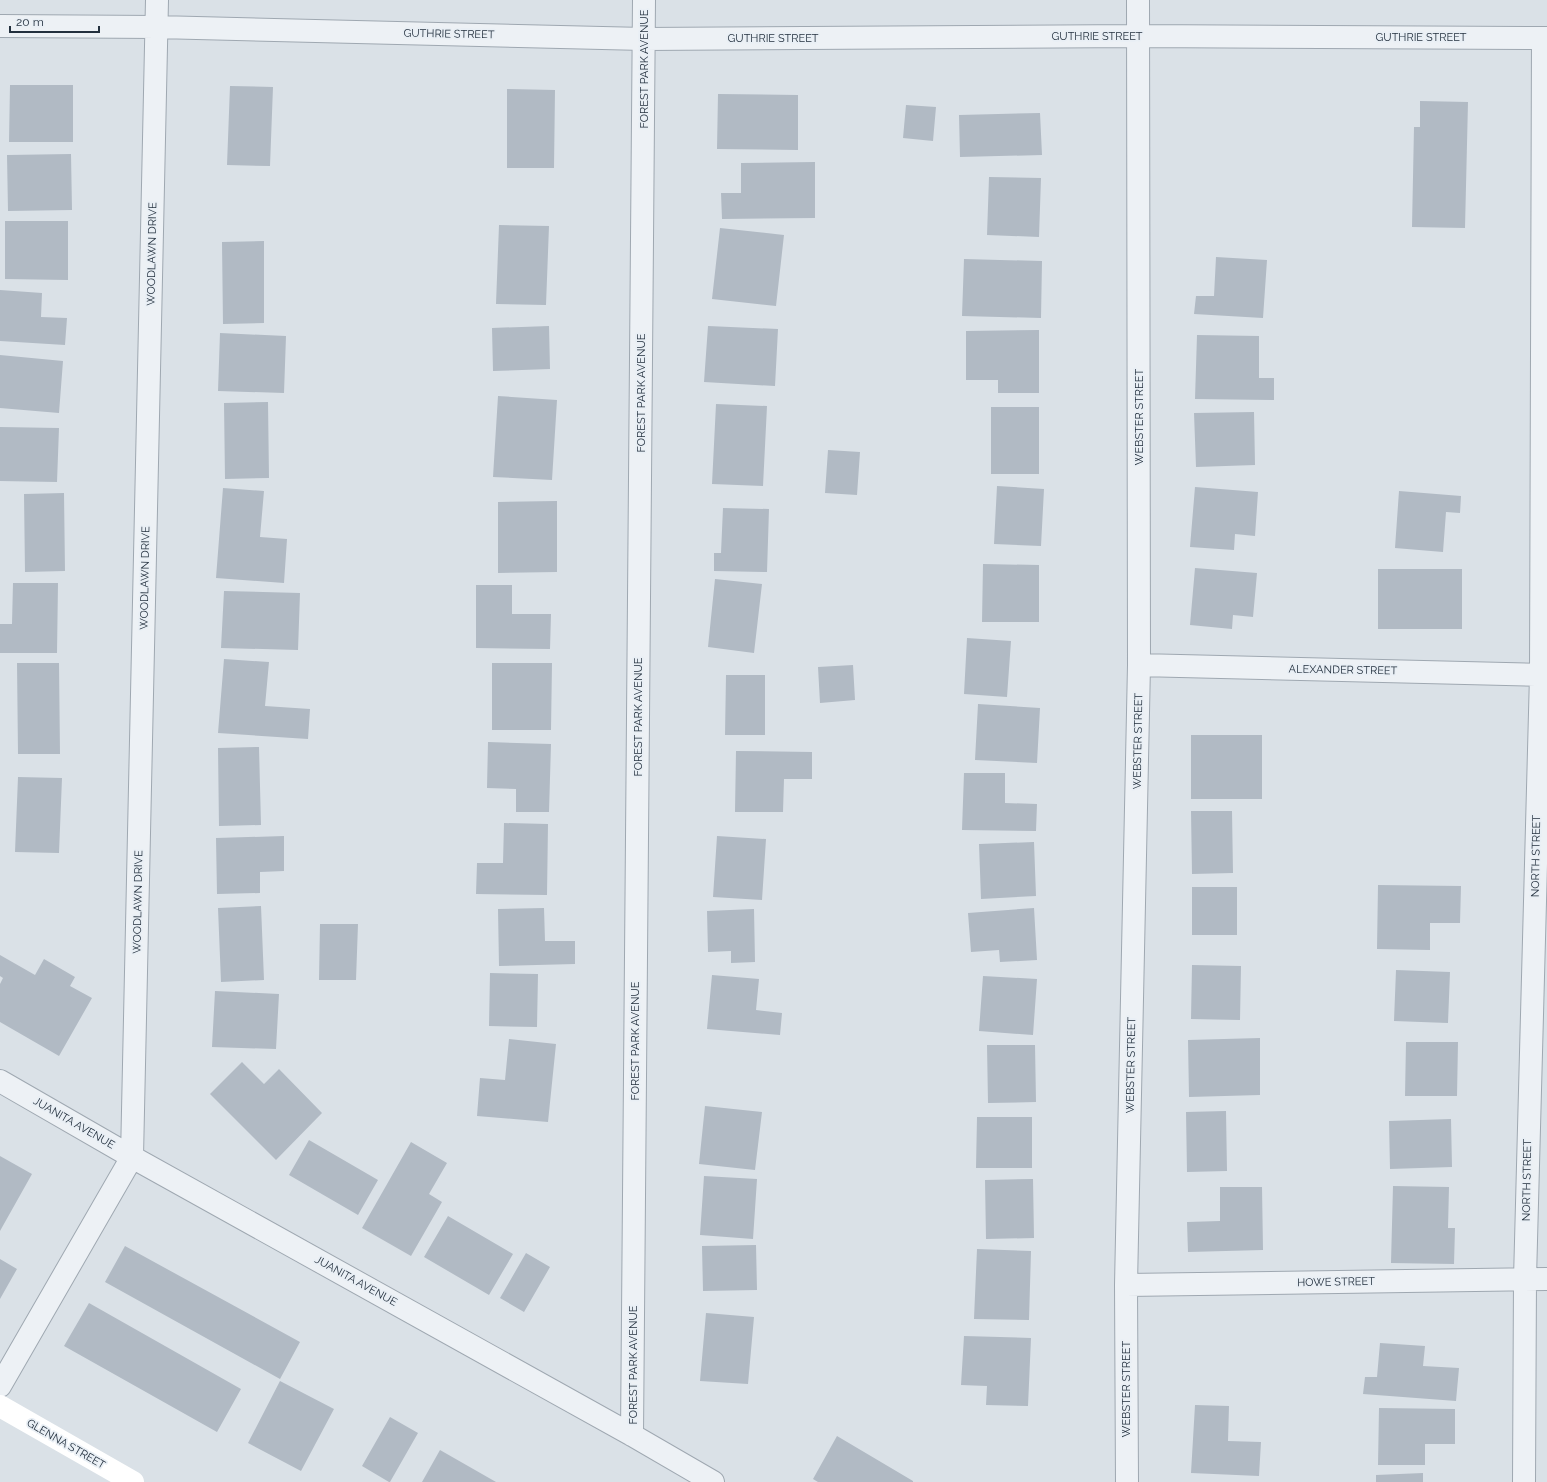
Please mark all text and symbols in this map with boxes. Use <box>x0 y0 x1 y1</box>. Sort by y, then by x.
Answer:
scale bar <box>10 8 99 34</box>
street label: FOREST PARK AVENUE <box>638 9 651 129</box>
text: 20 m <box>16 15 44 29</box>
street label: GUTHRIE STREET <box>403 27 495 41</box>
street label: GUTHRIE STREET <box>1051 30 1143 43</box>
street label: GUTHRIE STREET <box>1375 31 1467 44</box>
street label: GUTHRIE STREET <box>727 32 819 45</box>
street label: WOODLAWN DRIVE <box>145 202 159 306</box>
street label: FOREST PARK AVENUE <box>635 333 648 453</box>
street label: WEBSTER STREET <box>1133 369 1146 465</box>
street label: WOODLAWN DRIVE <box>138 526 152 630</box>
street label: FOREST PARK AVENUE <box>632 657 645 777</box>
street label: ALEXANDER STREET <box>1289 663 1398 677</box>
street label: WEBSTER STREET <box>1131 692 1145 789</box>
street label: NORTH STREET <box>1529 815 1543 897</box>
street label: WOODLAWN DRIVE <box>131 850 145 954</box>
street label: FOREST PARK AVENUE <box>629 981 642 1101</box>
street label: WEBSTER STREET <box>1124 1016 1138 1113</box>
street label: JUANITA AVENUE <box>31 1094 117 1152</box>
street label: NORTH STREET <box>1520 1139 1534 1221</box>
street label: JUANITA AVENUE <box>313 1253 400 1309</box>
street label: HOWE STREET <box>1297 1275 1375 1289</box>
street label: FOREST PARK AVENUE <box>627 1305 640 1425</box>
street label: WEBSTER STREET <box>1120 1341 1133 1437</box>
street label: GLENNA STREET <box>24 1416 108 1472</box>

